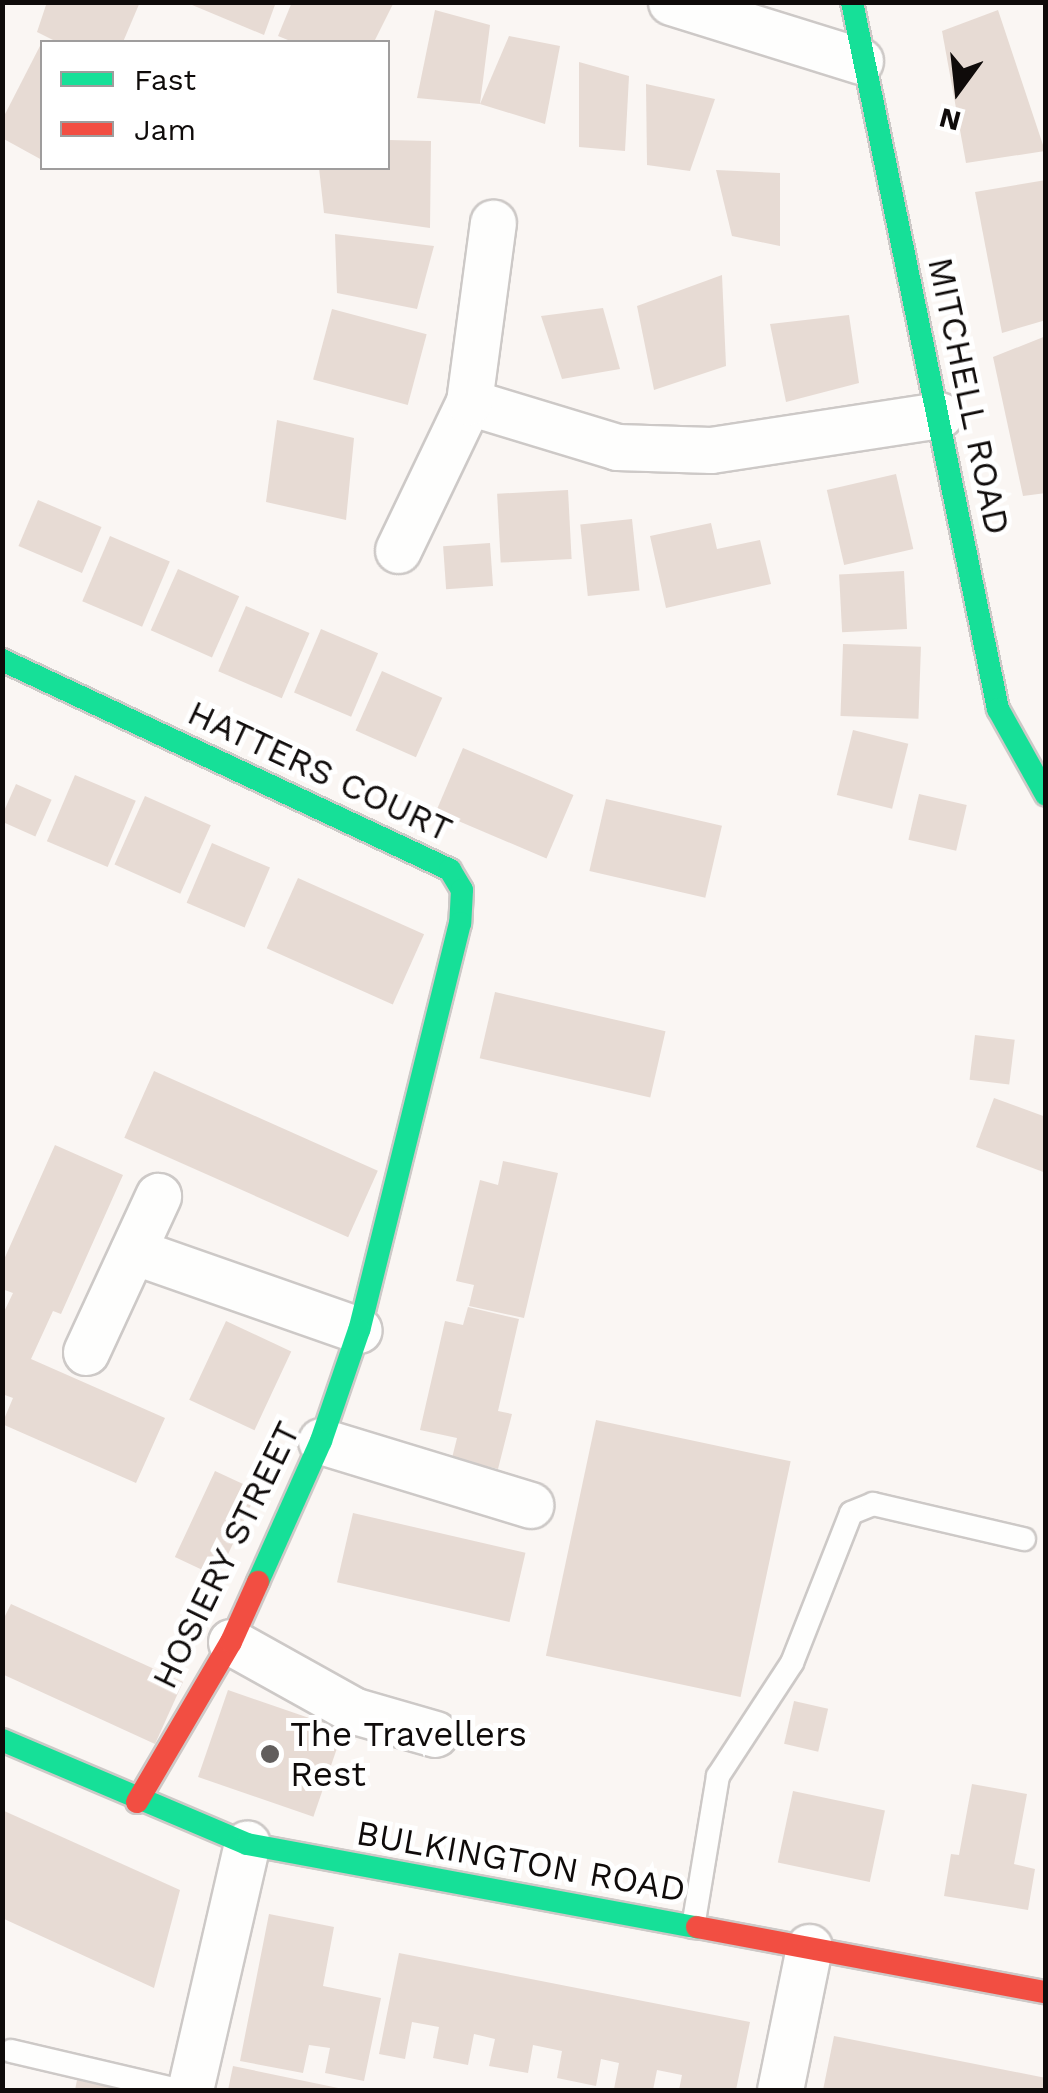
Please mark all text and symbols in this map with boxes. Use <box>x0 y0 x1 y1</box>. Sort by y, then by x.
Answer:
legend <box>40 40 390 170</box>
north arrow <box>908 40 1008 140</box>
text: Fast <box>134 62 196 97</box>
text: N <box>936 101 964 138</box>
text: Jam <box>134 112 196 147</box>
street label: MITCHELL ROAD <box>919 253 1019 539</box>
street label: HATTERS COURT <box>181 691 459 851</box>
street label: HOSIERY STREET <box>143 1414 309 1696</box>
place label: The Travellers Rest <box>290 1713 528 1795</box>
marker: The Travellers Rest <box>259 1743 281 1765</box>
street label: BULKINGTON ROAD <box>353 1811 689 1911</box>

